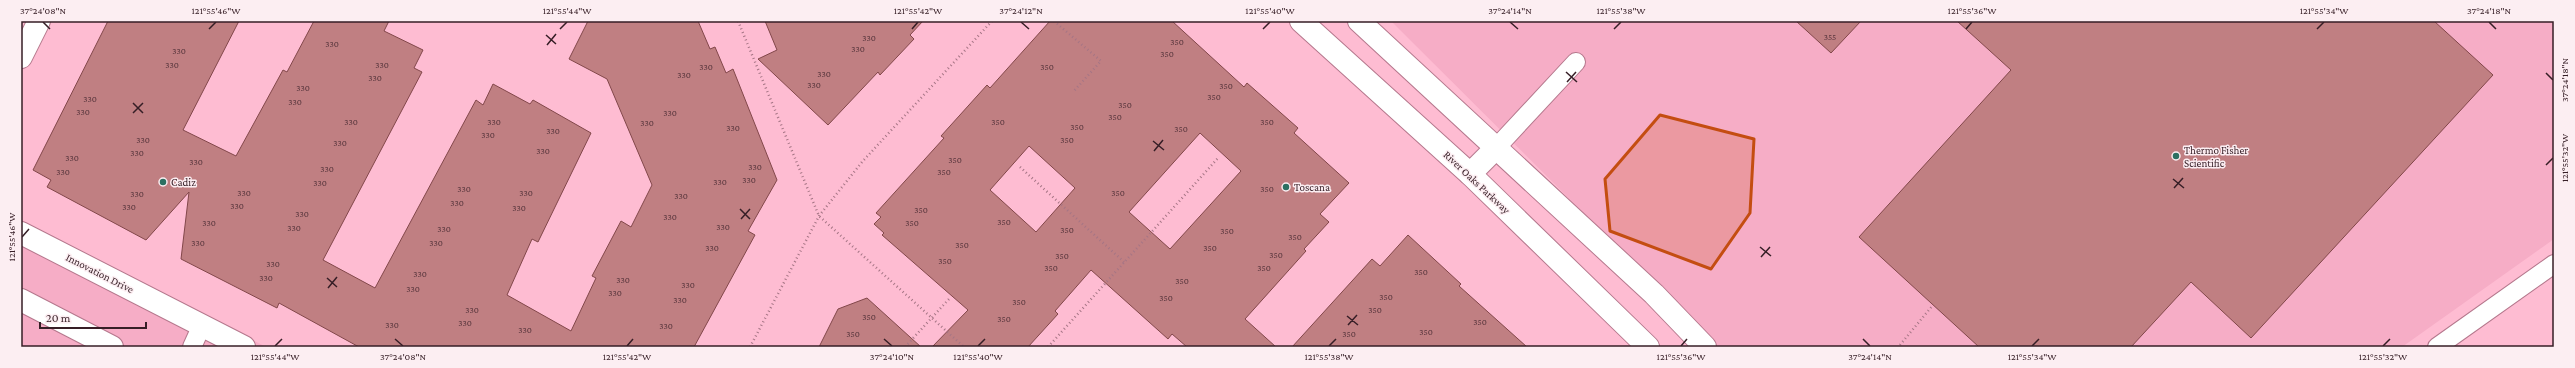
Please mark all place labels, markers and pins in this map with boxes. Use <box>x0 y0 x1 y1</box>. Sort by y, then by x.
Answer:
place label: Thermo Fisher Scientific <box>2184 144 2248 169</box>
marker: Thermo Fisher Scientific <box>2171 151 2181 161</box>
place label: Cadiz <box>171 176 196 188</box>
marker: Cadiz <box>158 177 168 187</box>
place label: Toscana <box>1294 181 1330 193</box>
marker: Toscana <box>1281 182 1291 192</box>

